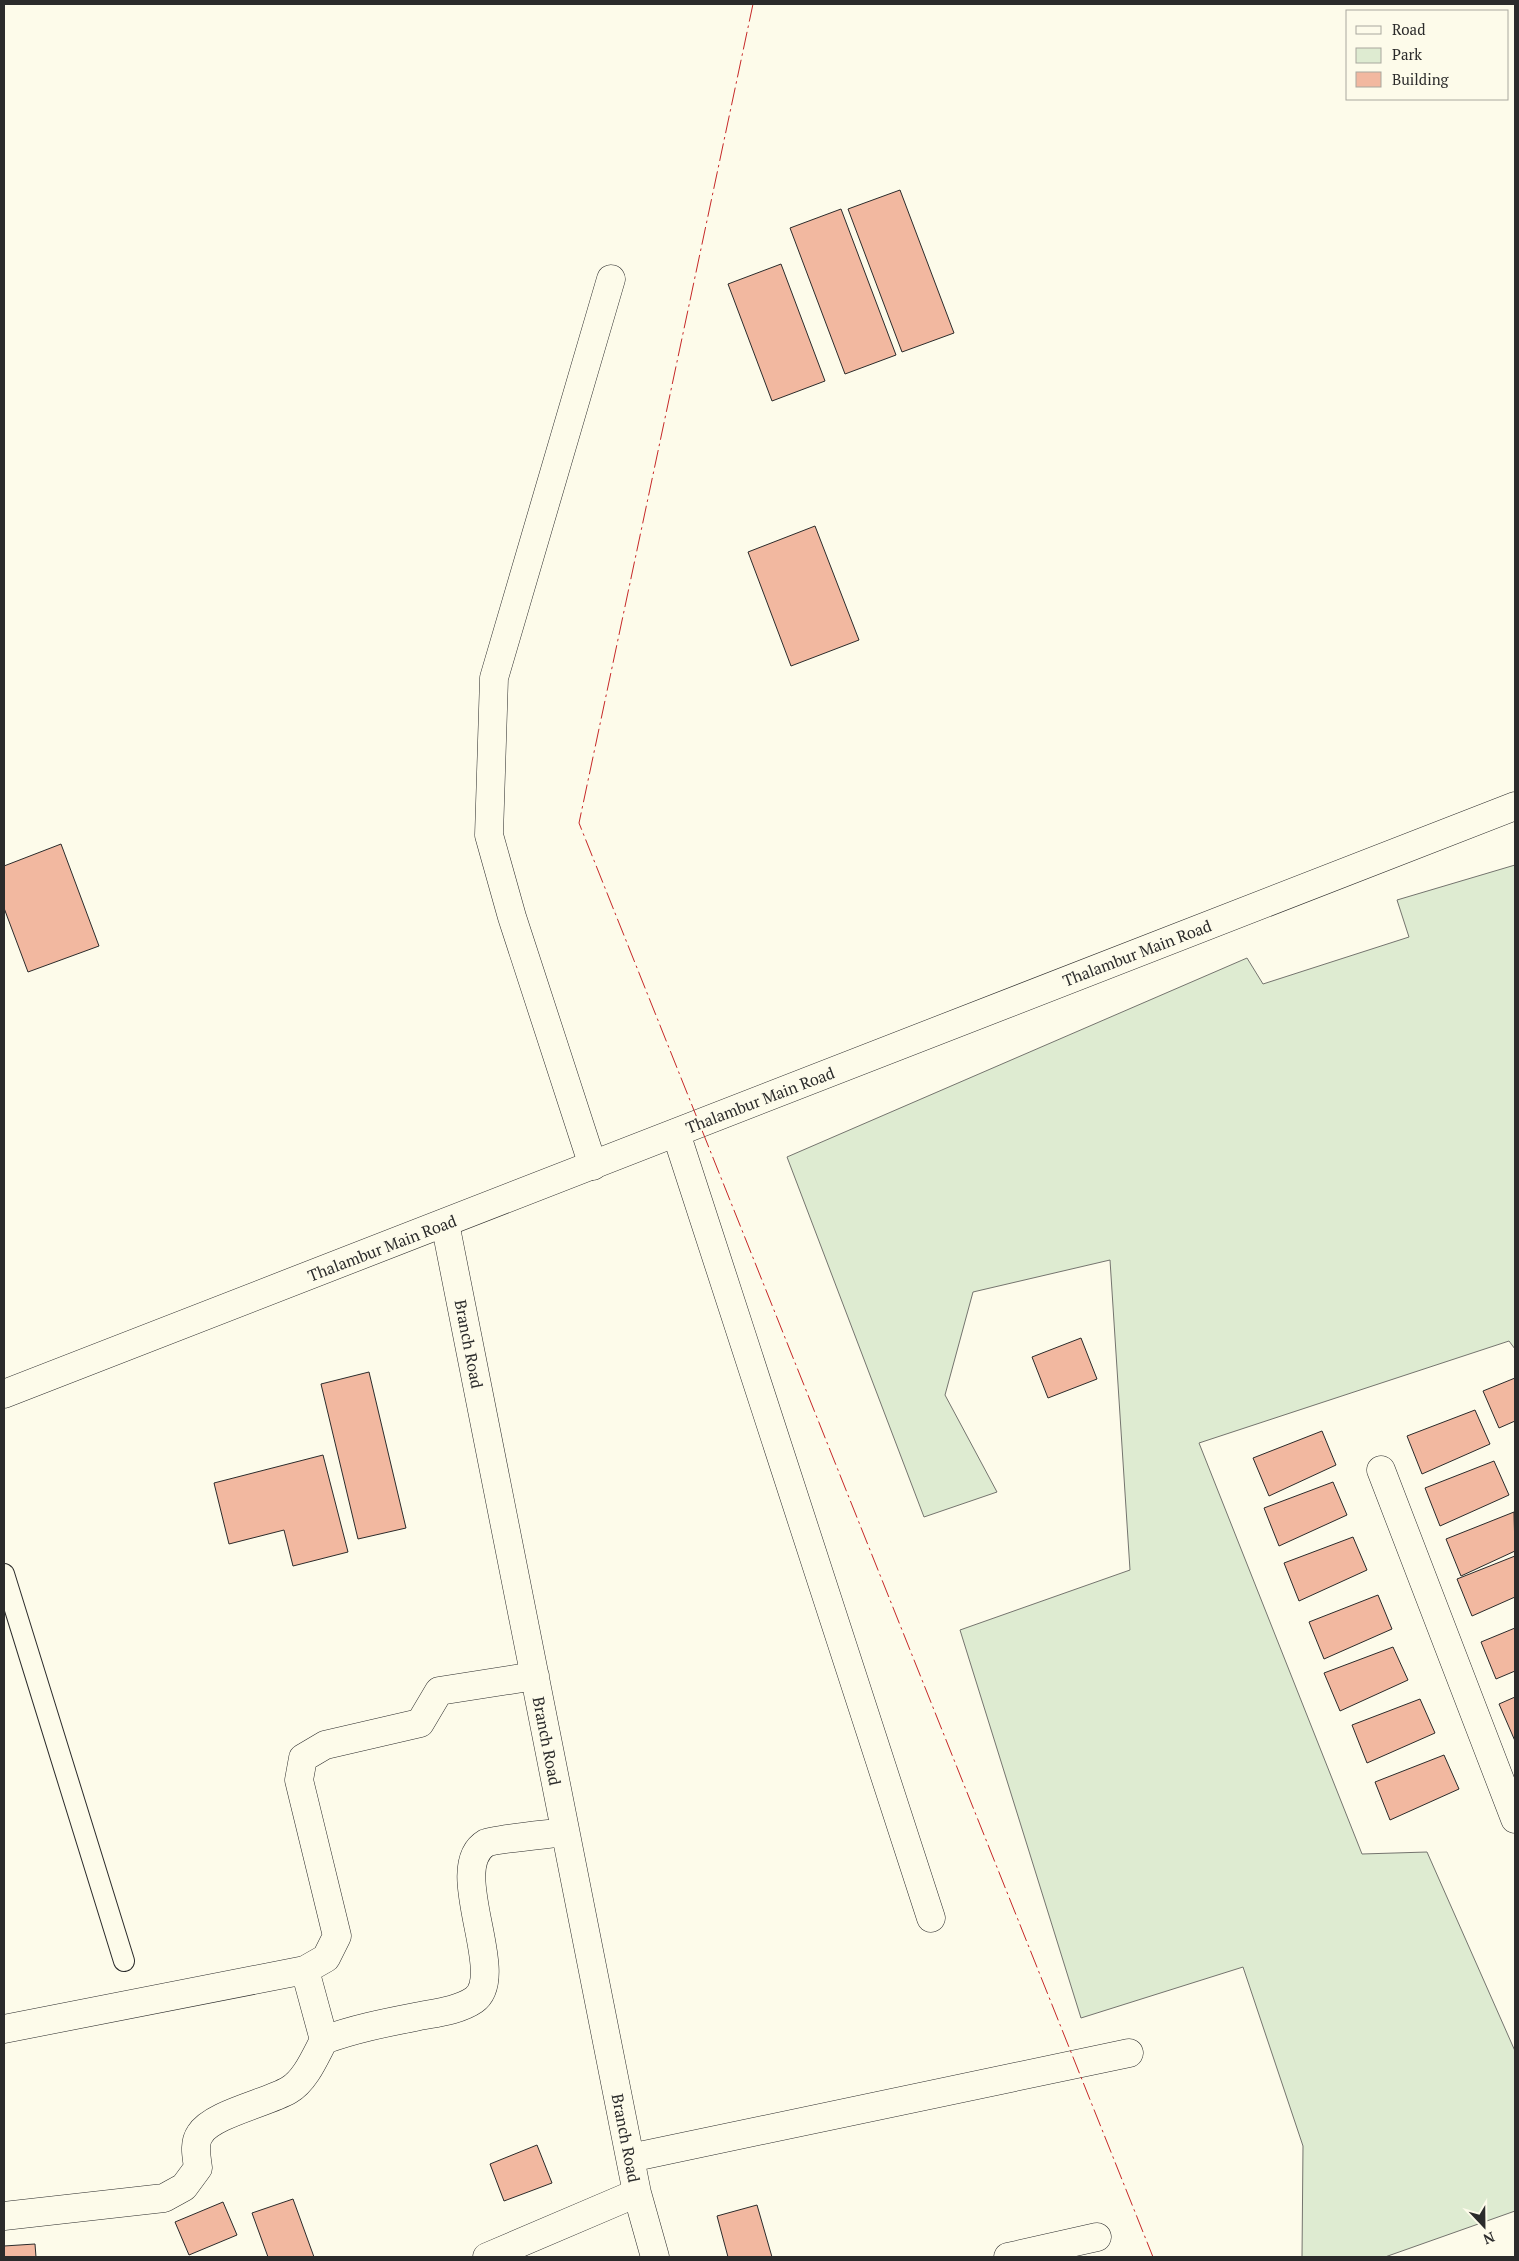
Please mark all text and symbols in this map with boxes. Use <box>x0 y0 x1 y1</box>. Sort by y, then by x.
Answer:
legend <box>1346 10 1509 100</box>
text: Road <box>1392 19 1425 39</box>
text: Park <box>1392 44 1422 64</box>
text: Building <box>1392 69 1450 89</box>
street label: Thalambur Main Road <box>1059 914 1215 992</box>
street label: Thalambur Main Road <box>682 1061 838 1139</box>
street label: Thalambur Main Road <box>304 1209 460 1287</box>
street label: Branch Road <box>450 1298 488 1390</box>
street label: Branch Road <box>528 1695 566 1787</box>
street label: Branch Road <box>607 2092 645 2184</box>
north arrow <box>1459 2201 1509 2251</box>
text: N <box>1480 2228 1498 2249</box>

